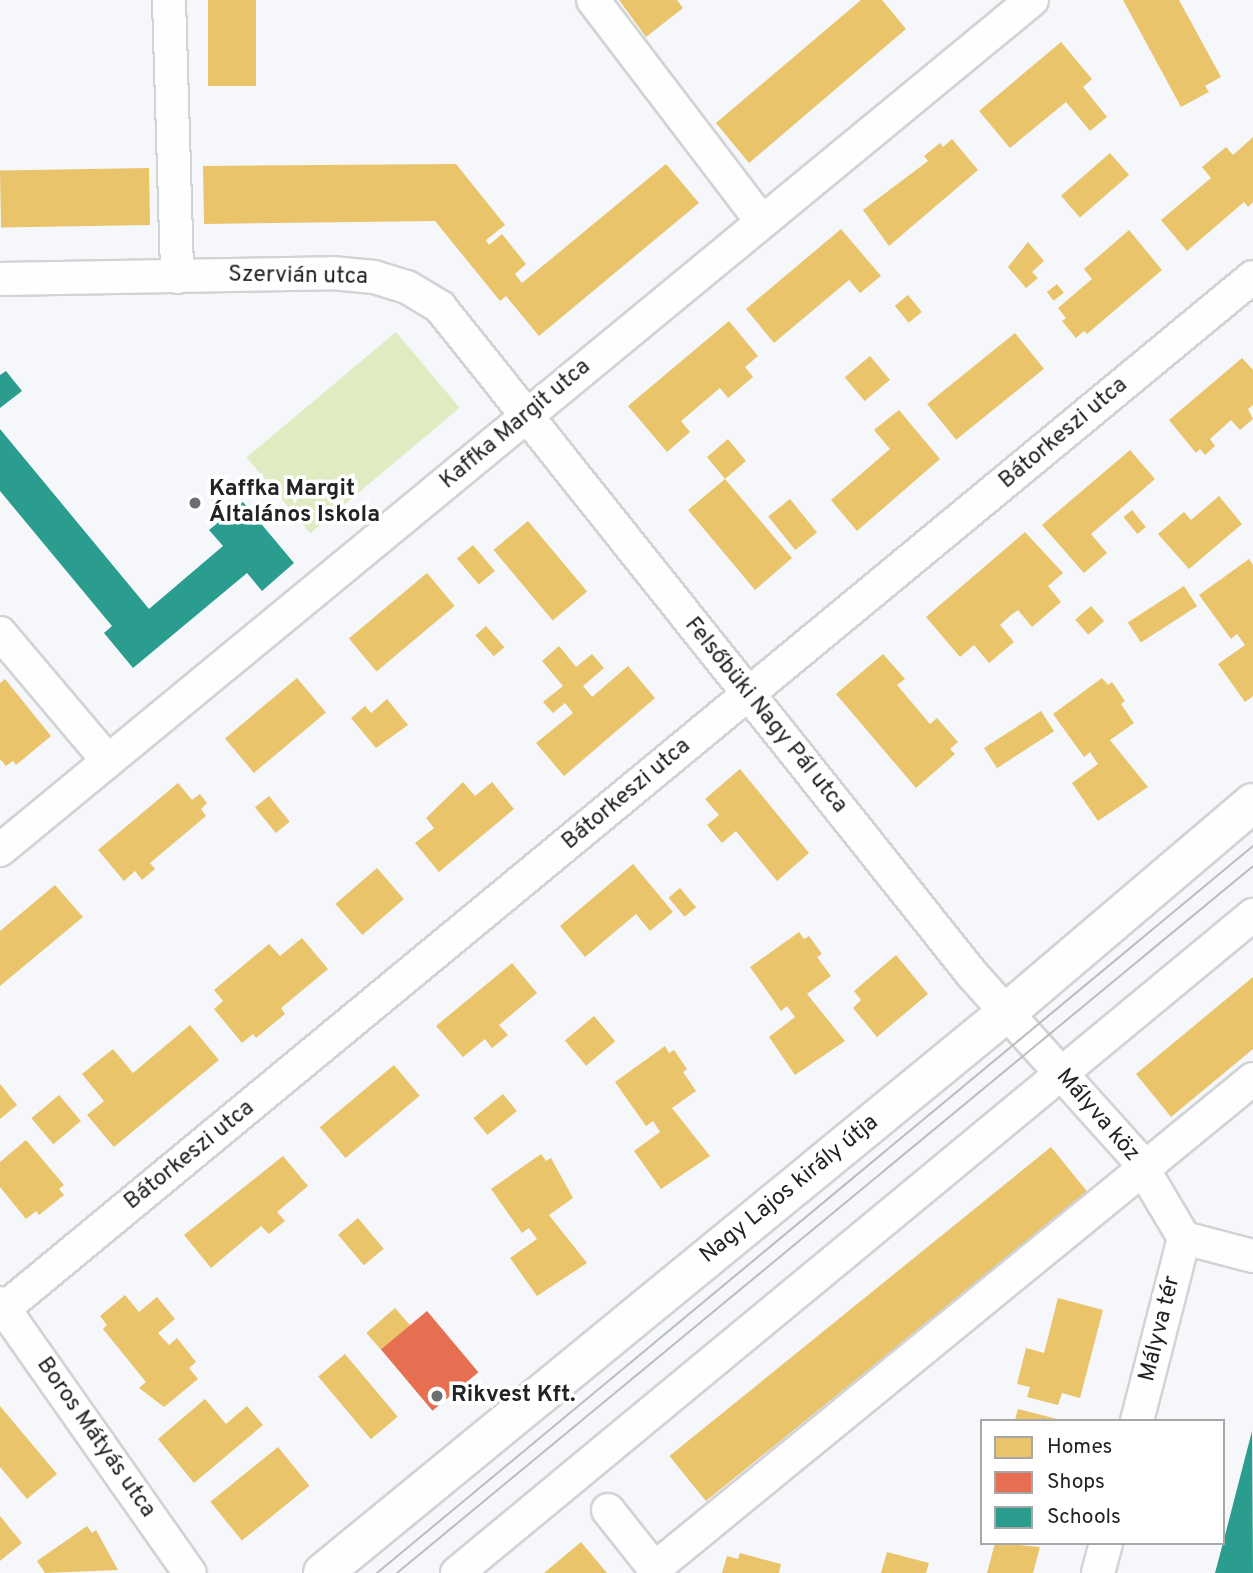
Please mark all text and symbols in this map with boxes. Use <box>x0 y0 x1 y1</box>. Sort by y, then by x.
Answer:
street label: Szervián utca <box>228 262 368 292</box>
street label: Kaffka Margit utca <box>435 354 597 496</box>
street label: Bátorkeszi utca <box>994 372 1134 496</box>
place label: Kaffka Margit Általános Iskola <box>209 476 380 530</box>
marker: Kaffka Margit Általános Iskola <box>187 495 203 511</box>
street label: Felsőbüki Nagy Pál utca <box>678 613 852 819</box>
street label: Bátorkeszi utca <box>557 733 697 857</box>
street label: Mályva köz <box>1049 1064 1145 1168</box>
street label: Bátorkeszi utca <box>120 1095 260 1217</box>
street label: Nagy Lajos király útja <box>695 1110 885 1270</box>
street label: Mályva tér <box>1135 1273 1187 1385</box>
street label: Boros Mátyás utca <box>29 1353 161 1523</box>
place label: Rikvest Kft. <box>451 1382 576 1410</box>
marker: Rikvest Kft. <box>429 1388 445 1404</box>
legend <box>980 1419 1225 1545</box>
text: Homes <box>1047 1434 1112 1461</box>
text: Shops <box>1047 1469 1105 1496</box>
text: Schools <box>1047 1504 1121 1531</box>

